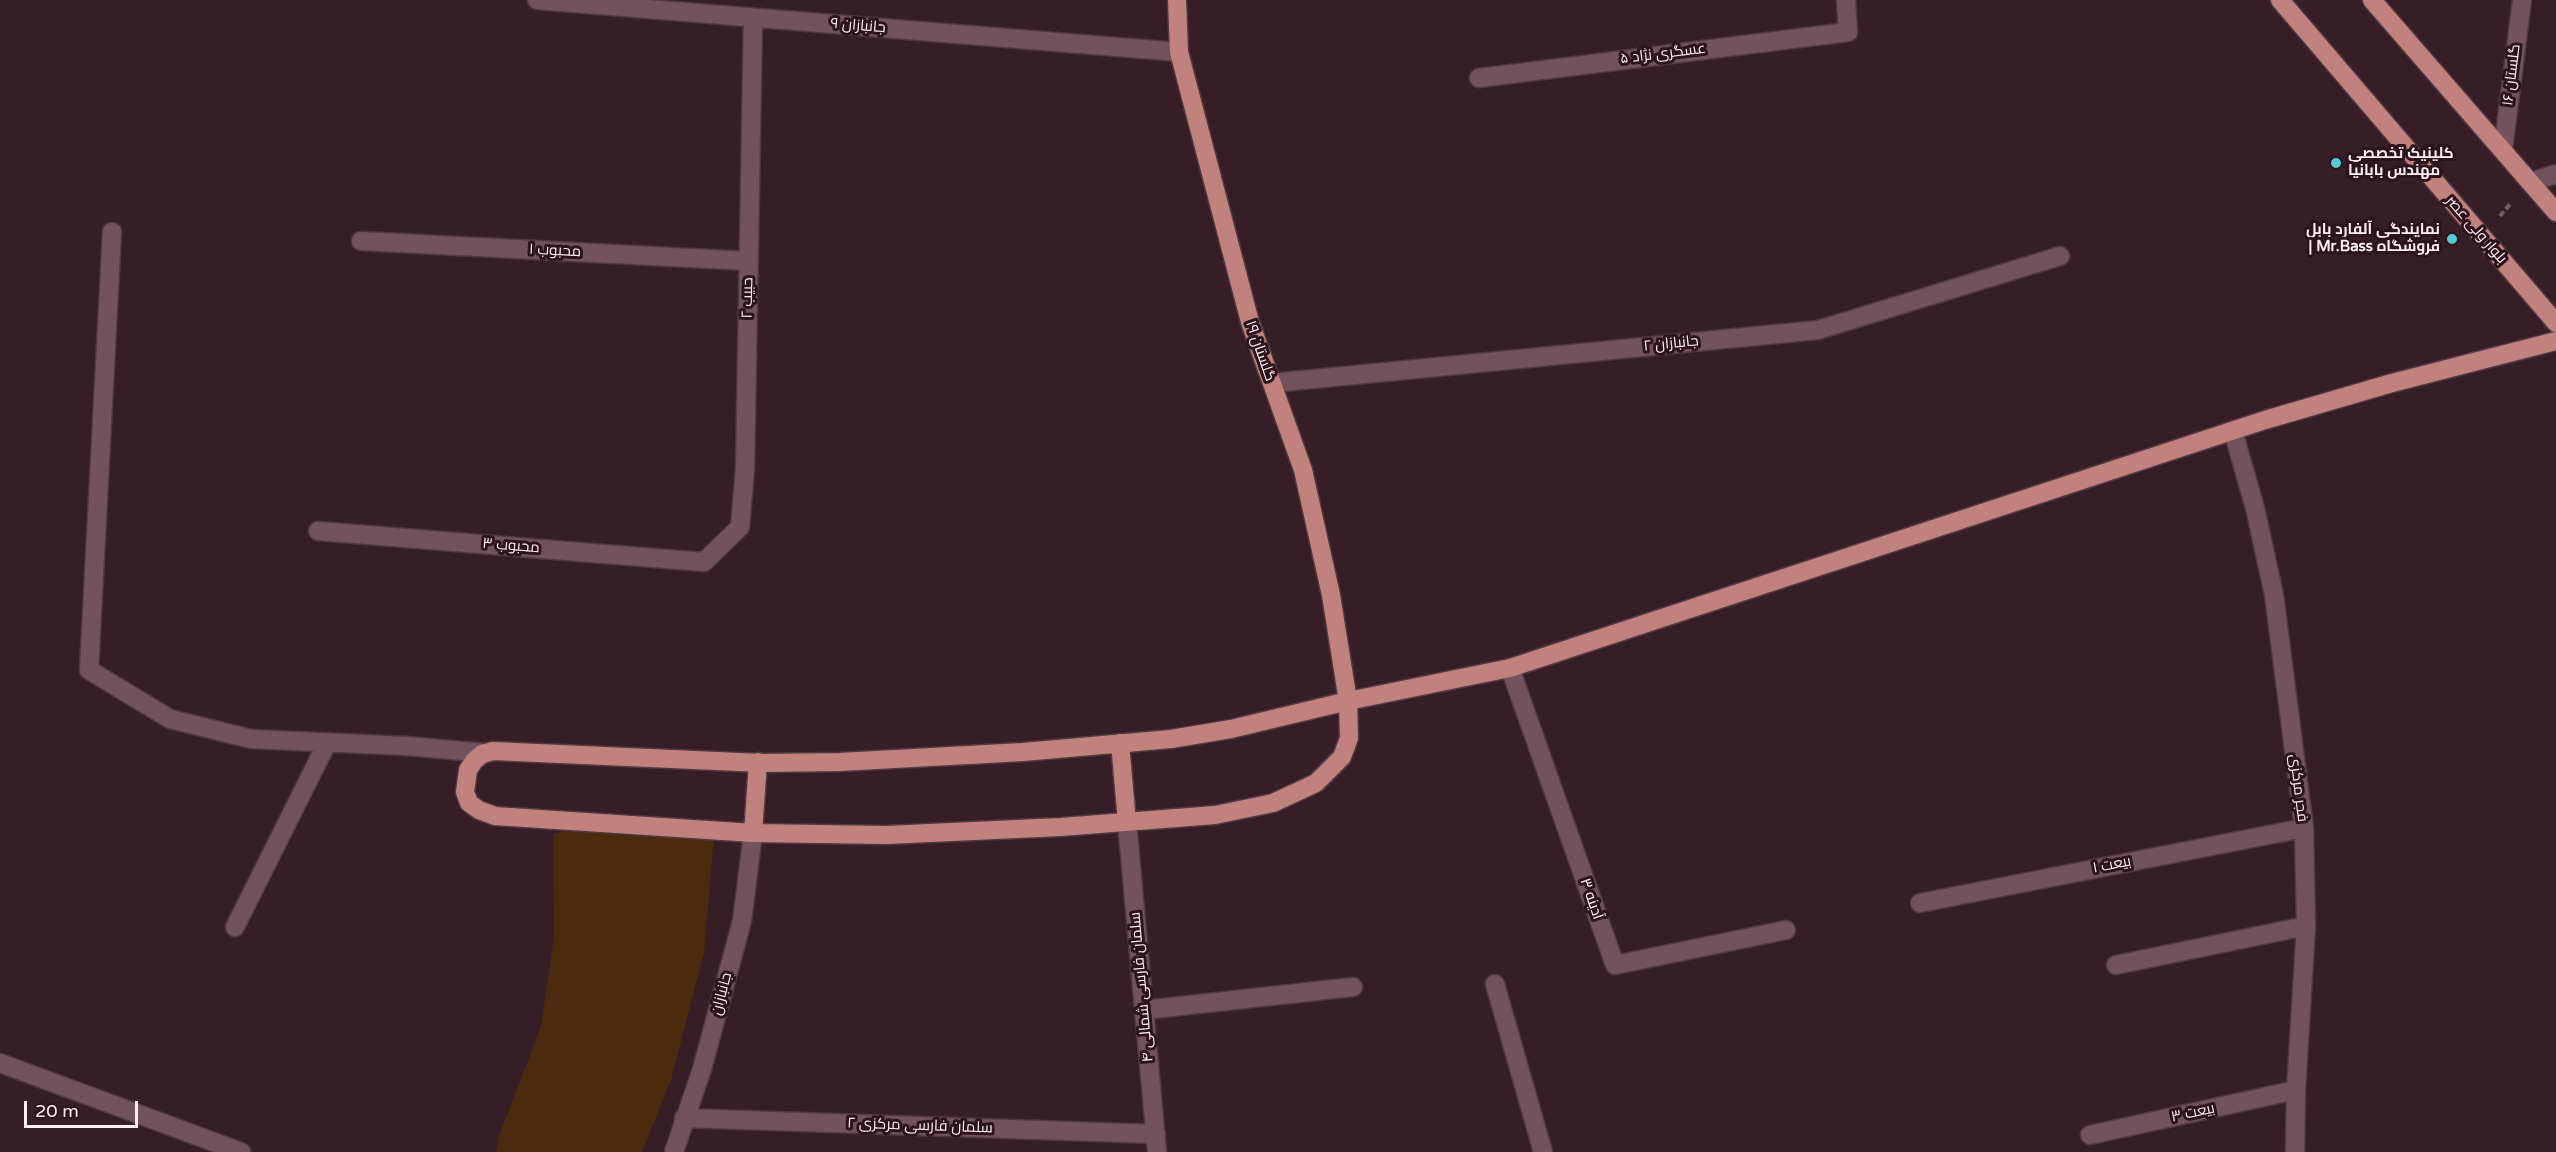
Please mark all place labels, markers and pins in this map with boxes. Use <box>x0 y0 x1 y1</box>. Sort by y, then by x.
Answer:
place label: کلینیک تخصصی مهندس بابانیا <box>2348 145 2454 180</box>
marker: کلینیک تخصصی مهندس بابانیا <box>2329 156 2343 170</box>
place label: نمایندگی آلفارد بابل | Mr.Bass فروشگاه <box>2306 221 2440 256</box>
marker: نمایندگی آلفارد بابل | Mr.Bass فروشگاه <box>2445 232 2459 246</box>

